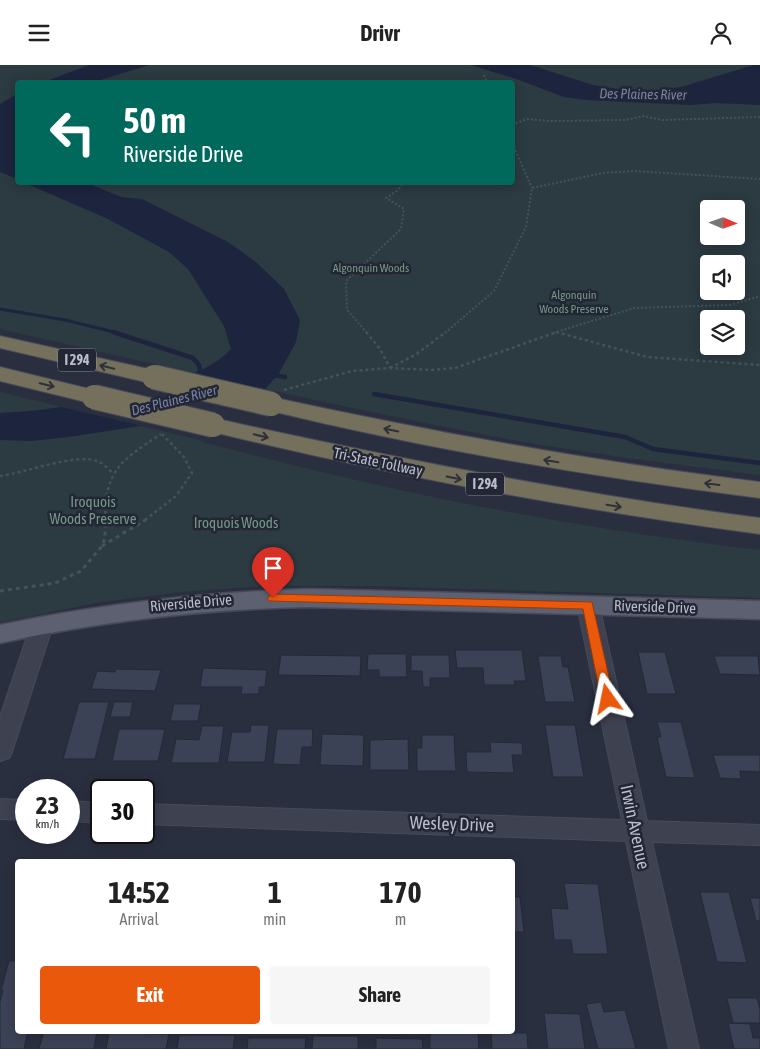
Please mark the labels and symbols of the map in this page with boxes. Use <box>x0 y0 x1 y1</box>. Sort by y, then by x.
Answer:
water label: Des Plaines River <box>599 85 688 103</box>
north arrow <box>700 200 745 245</box>
park label: Algonquin Woods <box>333 261 409 275</box>
park label: Algonquin Woods Preserve <box>539 288 609 316</box>
road number: I 294 <box>58 349 96 371</box>
one-way arrow <box>99 361 115 371</box>
one-way arrow <box>38 381 54 390</box>
water label: Des Plaines River <box>130 381 219 418</box>
one-way arrow <box>384 425 400 435</box>
one-way arrow <box>252 432 268 441</box>
street label: Tri-State Tollway <box>332 444 424 479</box>
one-way arrow <box>543 455 559 465</box>
road number: I 294 <box>466 473 504 495</box>
one-way arrow <box>445 474 461 483</box>
one-way arrow <box>704 479 720 489</box>
park label: Iroquois Woods Preserve <box>50 493 137 527</box>
one-way arrow <box>605 501 621 511</box>
park label: Iroquois Woods <box>194 514 278 531</box>
pin <box>252 547 294 598</box>
street label: Riverside Drive <box>149 590 233 615</box>
street label: Riverside Drive <box>614 597 696 616</box>
position arrow <box>581 672 633 724</box>
speed limit sign: 30 <box>90 779 155 844</box>
street label: Irwin Avenue <box>616 783 655 871</box>
street label: Wesley Drive <box>409 812 495 835</box>

